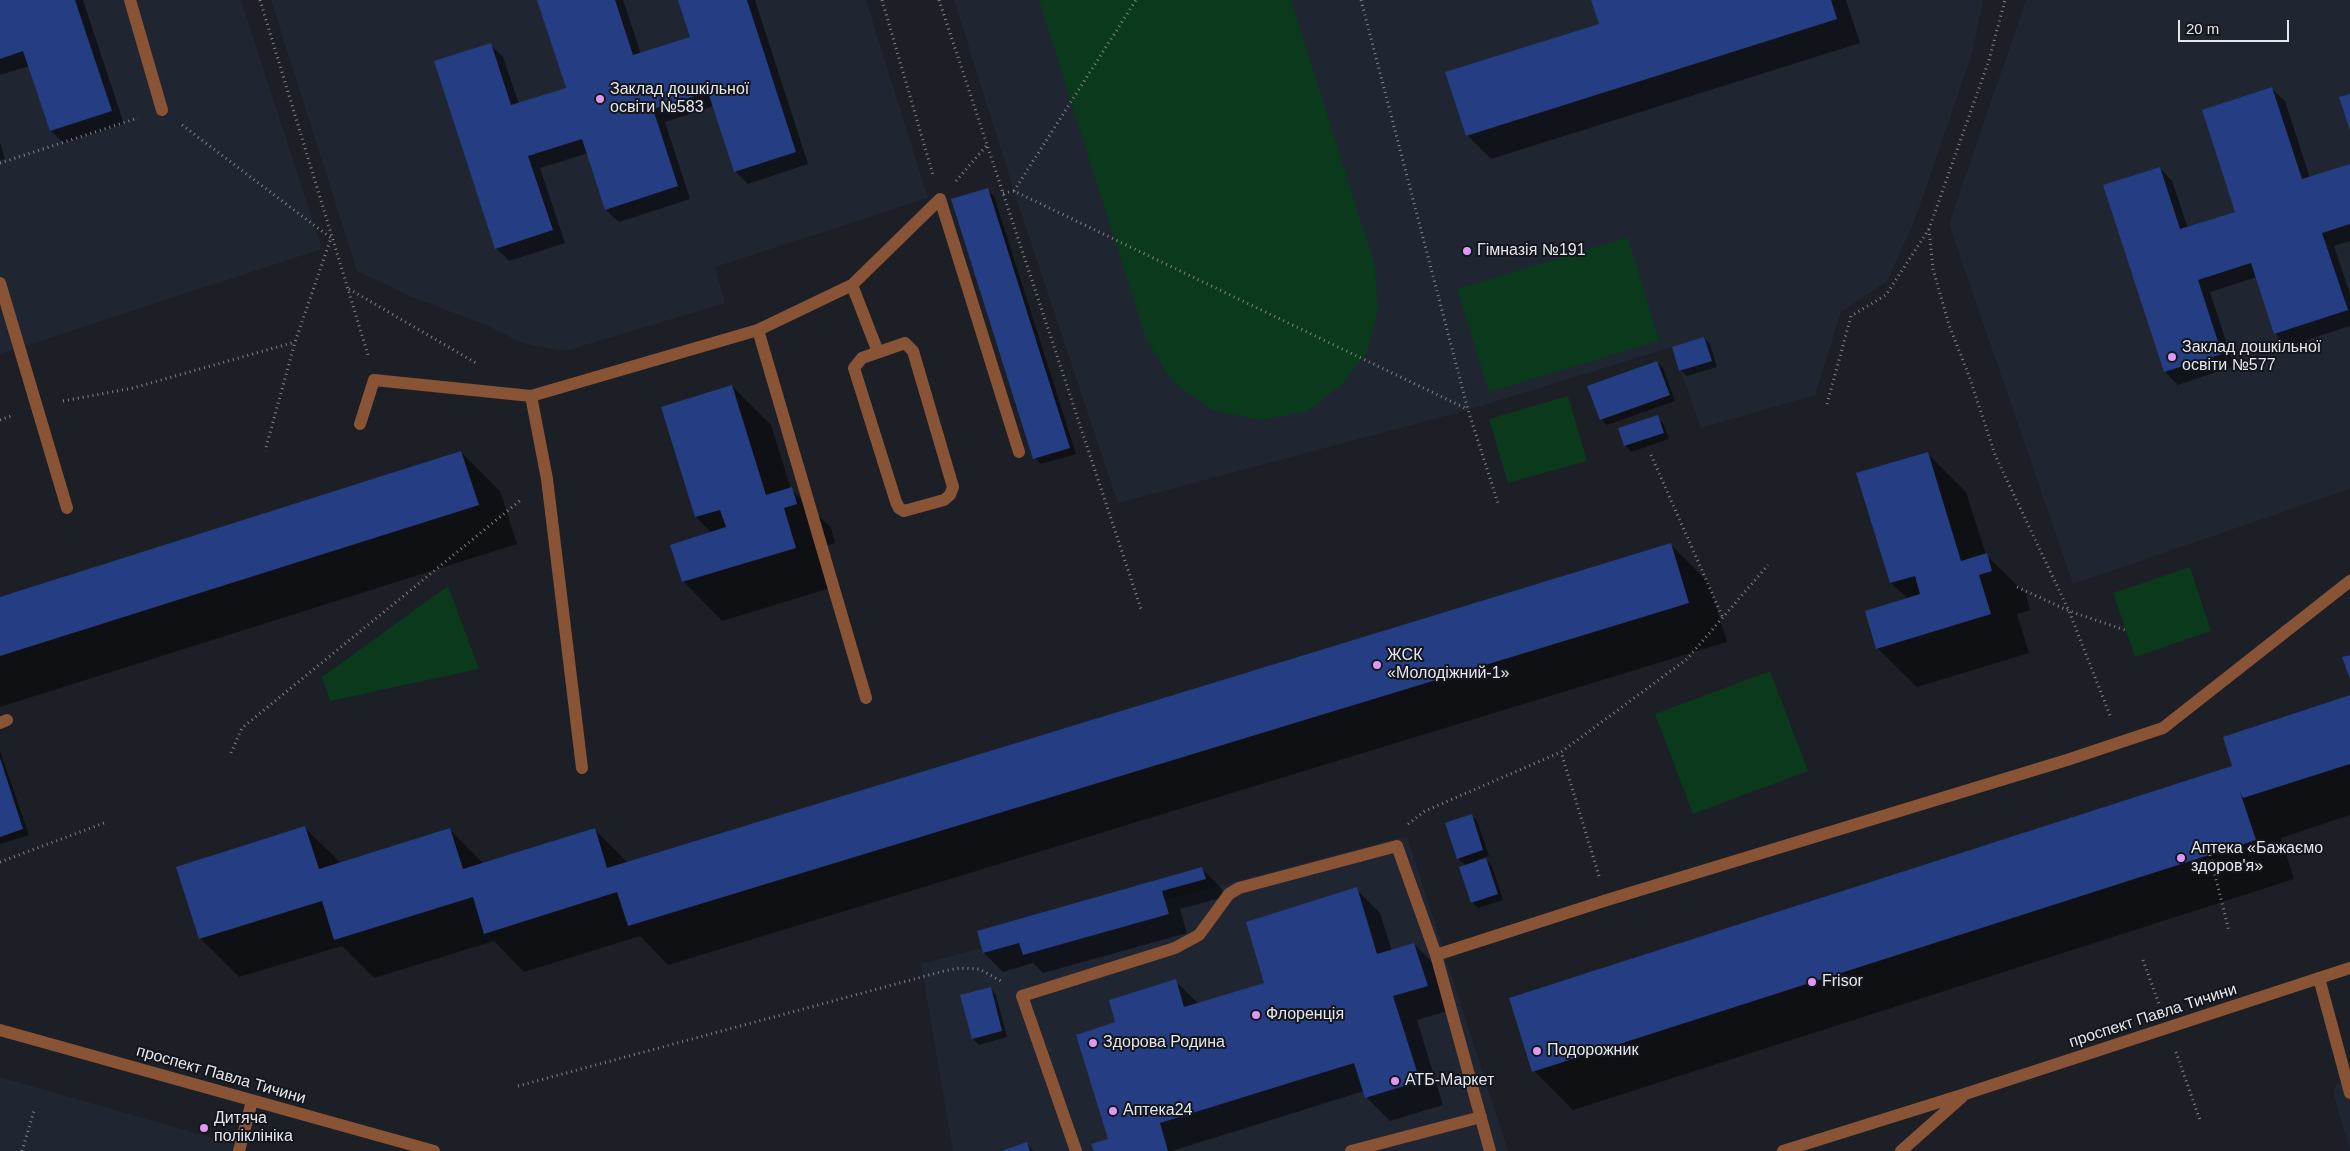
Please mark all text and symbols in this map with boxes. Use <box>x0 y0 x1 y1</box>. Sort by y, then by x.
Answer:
scale bar <box>2180 10 2291 42</box>
text: 20 m <box>2186 20 2219 37</box>
place label: Заклад дошкільної освіти №583 <box>610 80 749 118</box>
marker: Заклад дошкільної освіти №583 <box>594 93 606 105</box>
place label: Гімназія №191 <box>1477 241 1586 261</box>
marker: Гімназія №191 <box>1461 245 1473 257</box>
place label: Заклад дошкільної освіти №577 <box>2182 338 2321 376</box>
marker: Заклад дошкільної освіти №577 <box>2166 351 2178 363</box>
place label: ЖСК «Молодіжний-1» <box>1387 646 1509 684</box>
marker: ЖСК «Молодіжний-1» <box>1371 659 1383 671</box>
place label: Аптека «Бажаємо здоров'я» <box>2191 839 2323 877</box>
marker: Аптека «Бажаємо здоров'я» <box>2175 852 2187 864</box>
place label: Frisor <box>1822 972 1863 992</box>
marker: Frisor <box>1806 976 1818 988</box>
street label: проспект Павла Тичини <box>2067 980 2239 1052</box>
place label: Флоренція <box>1266 1005 1344 1025</box>
marker: Флоренція <box>1250 1009 1262 1021</box>
place label: Здорова Родина <box>1103 1033 1225 1053</box>
marker: Здорова Родина <box>1087 1037 1099 1049</box>
place label: Подорожник <box>1547 1041 1638 1061</box>
street label: проспект Павла Тичини <box>134 1042 308 1108</box>
marker: Подорожник <box>1531 1045 1543 1057</box>
place label: АТБ-Маркет <box>1405 1071 1494 1091</box>
marker: АТБ-Маркет <box>1389 1075 1401 1087</box>
place label: Аптека24 <box>1123 1101 1192 1121</box>
marker: Аптека24 <box>1107 1105 1119 1117</box>
place label: Дитяча поліклініка <box>214 1109 293 1147</box>
marker: Дитяча поліклініка <box>198 1122 210 1134</box>

